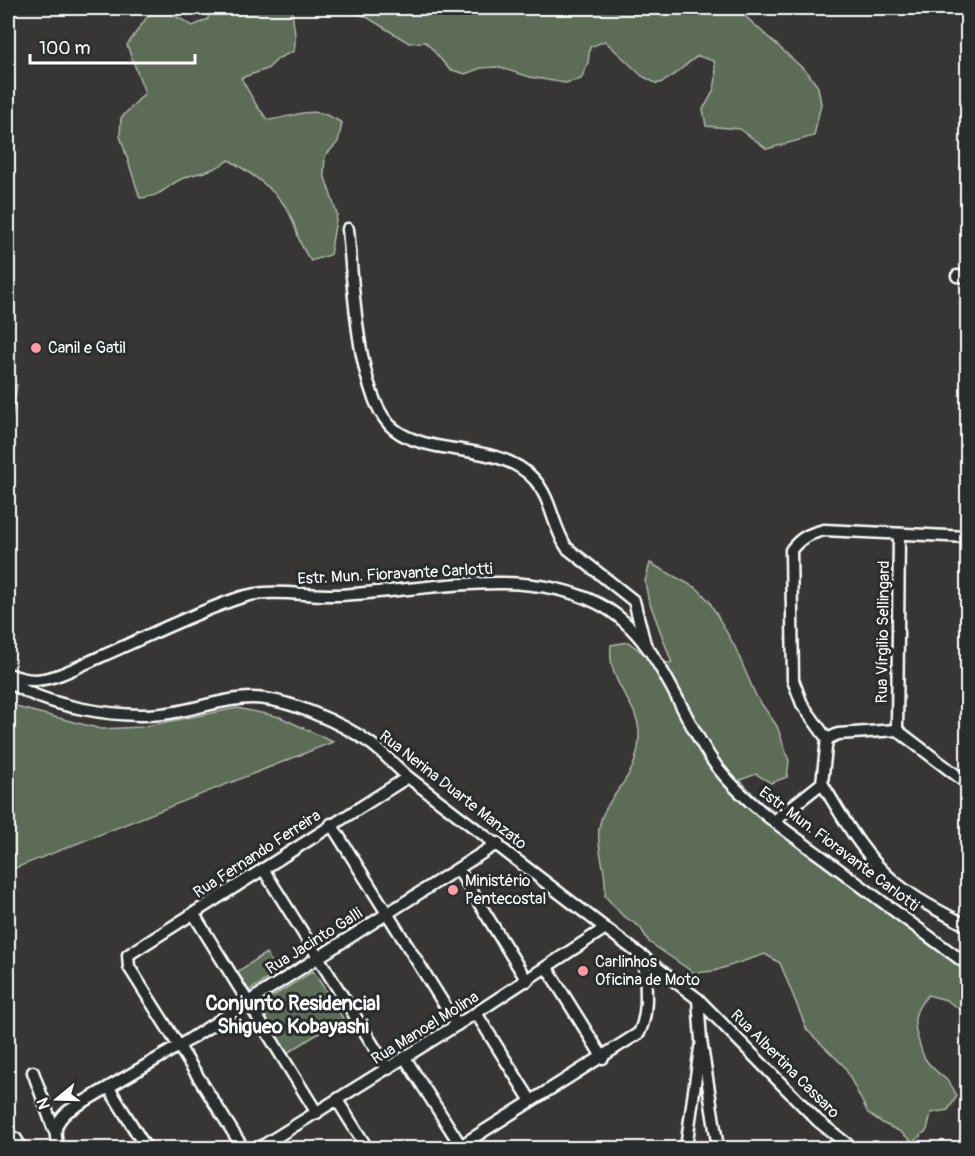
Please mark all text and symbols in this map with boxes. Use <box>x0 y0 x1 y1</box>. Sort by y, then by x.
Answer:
scale bar <box>30 27 195 65</box>
text: 100 m <box>39 37 91 60</box>
place label: Canil e Gatil <box>48 338 126 358</box>
marker: Canil e Gatil <box>29 341 43 355</box>
street label: Estr. Mun. Fioravante Carlotti <box>297 559 493 589</box>
street label: Rua Vírgilio Sellingard <box>872 560 894 704</box>
street label: Rua Nerina Duarte Manzato <box>375 726 531 854</box>
street label: Estr. Mun. Fioravante Carlotti <box>755 782 923 916</box>
street label: Rua Fernando Ferreira <box>190 805 324 903</box>
place label: Ministério Pentecostal <box>465 871 546 909</box>
marker: Ministério Pentecostal <box>446 883 460 897</box>
street label: Rua Jacinto Galli <box>262 903 366 979</box>
place label: Carlinhos Oficina de Moto <box>595 952 700 990</box>
marker: Carlinhos Oficina de Moto <box>576 964 590 978</box>
street label: Rua Manoel Molina <box>368 987 482 1069</box>
district label: Conjunto Residencial Shigueo Kobayashi <box>205 991 381 1039</box>
street label: Rua Albertina Cassaro <box>726 1005 844 1123</box>
north arrow <box>27 1069 87 1129</box>
text: N <box>32 1095 55 1112</box>

